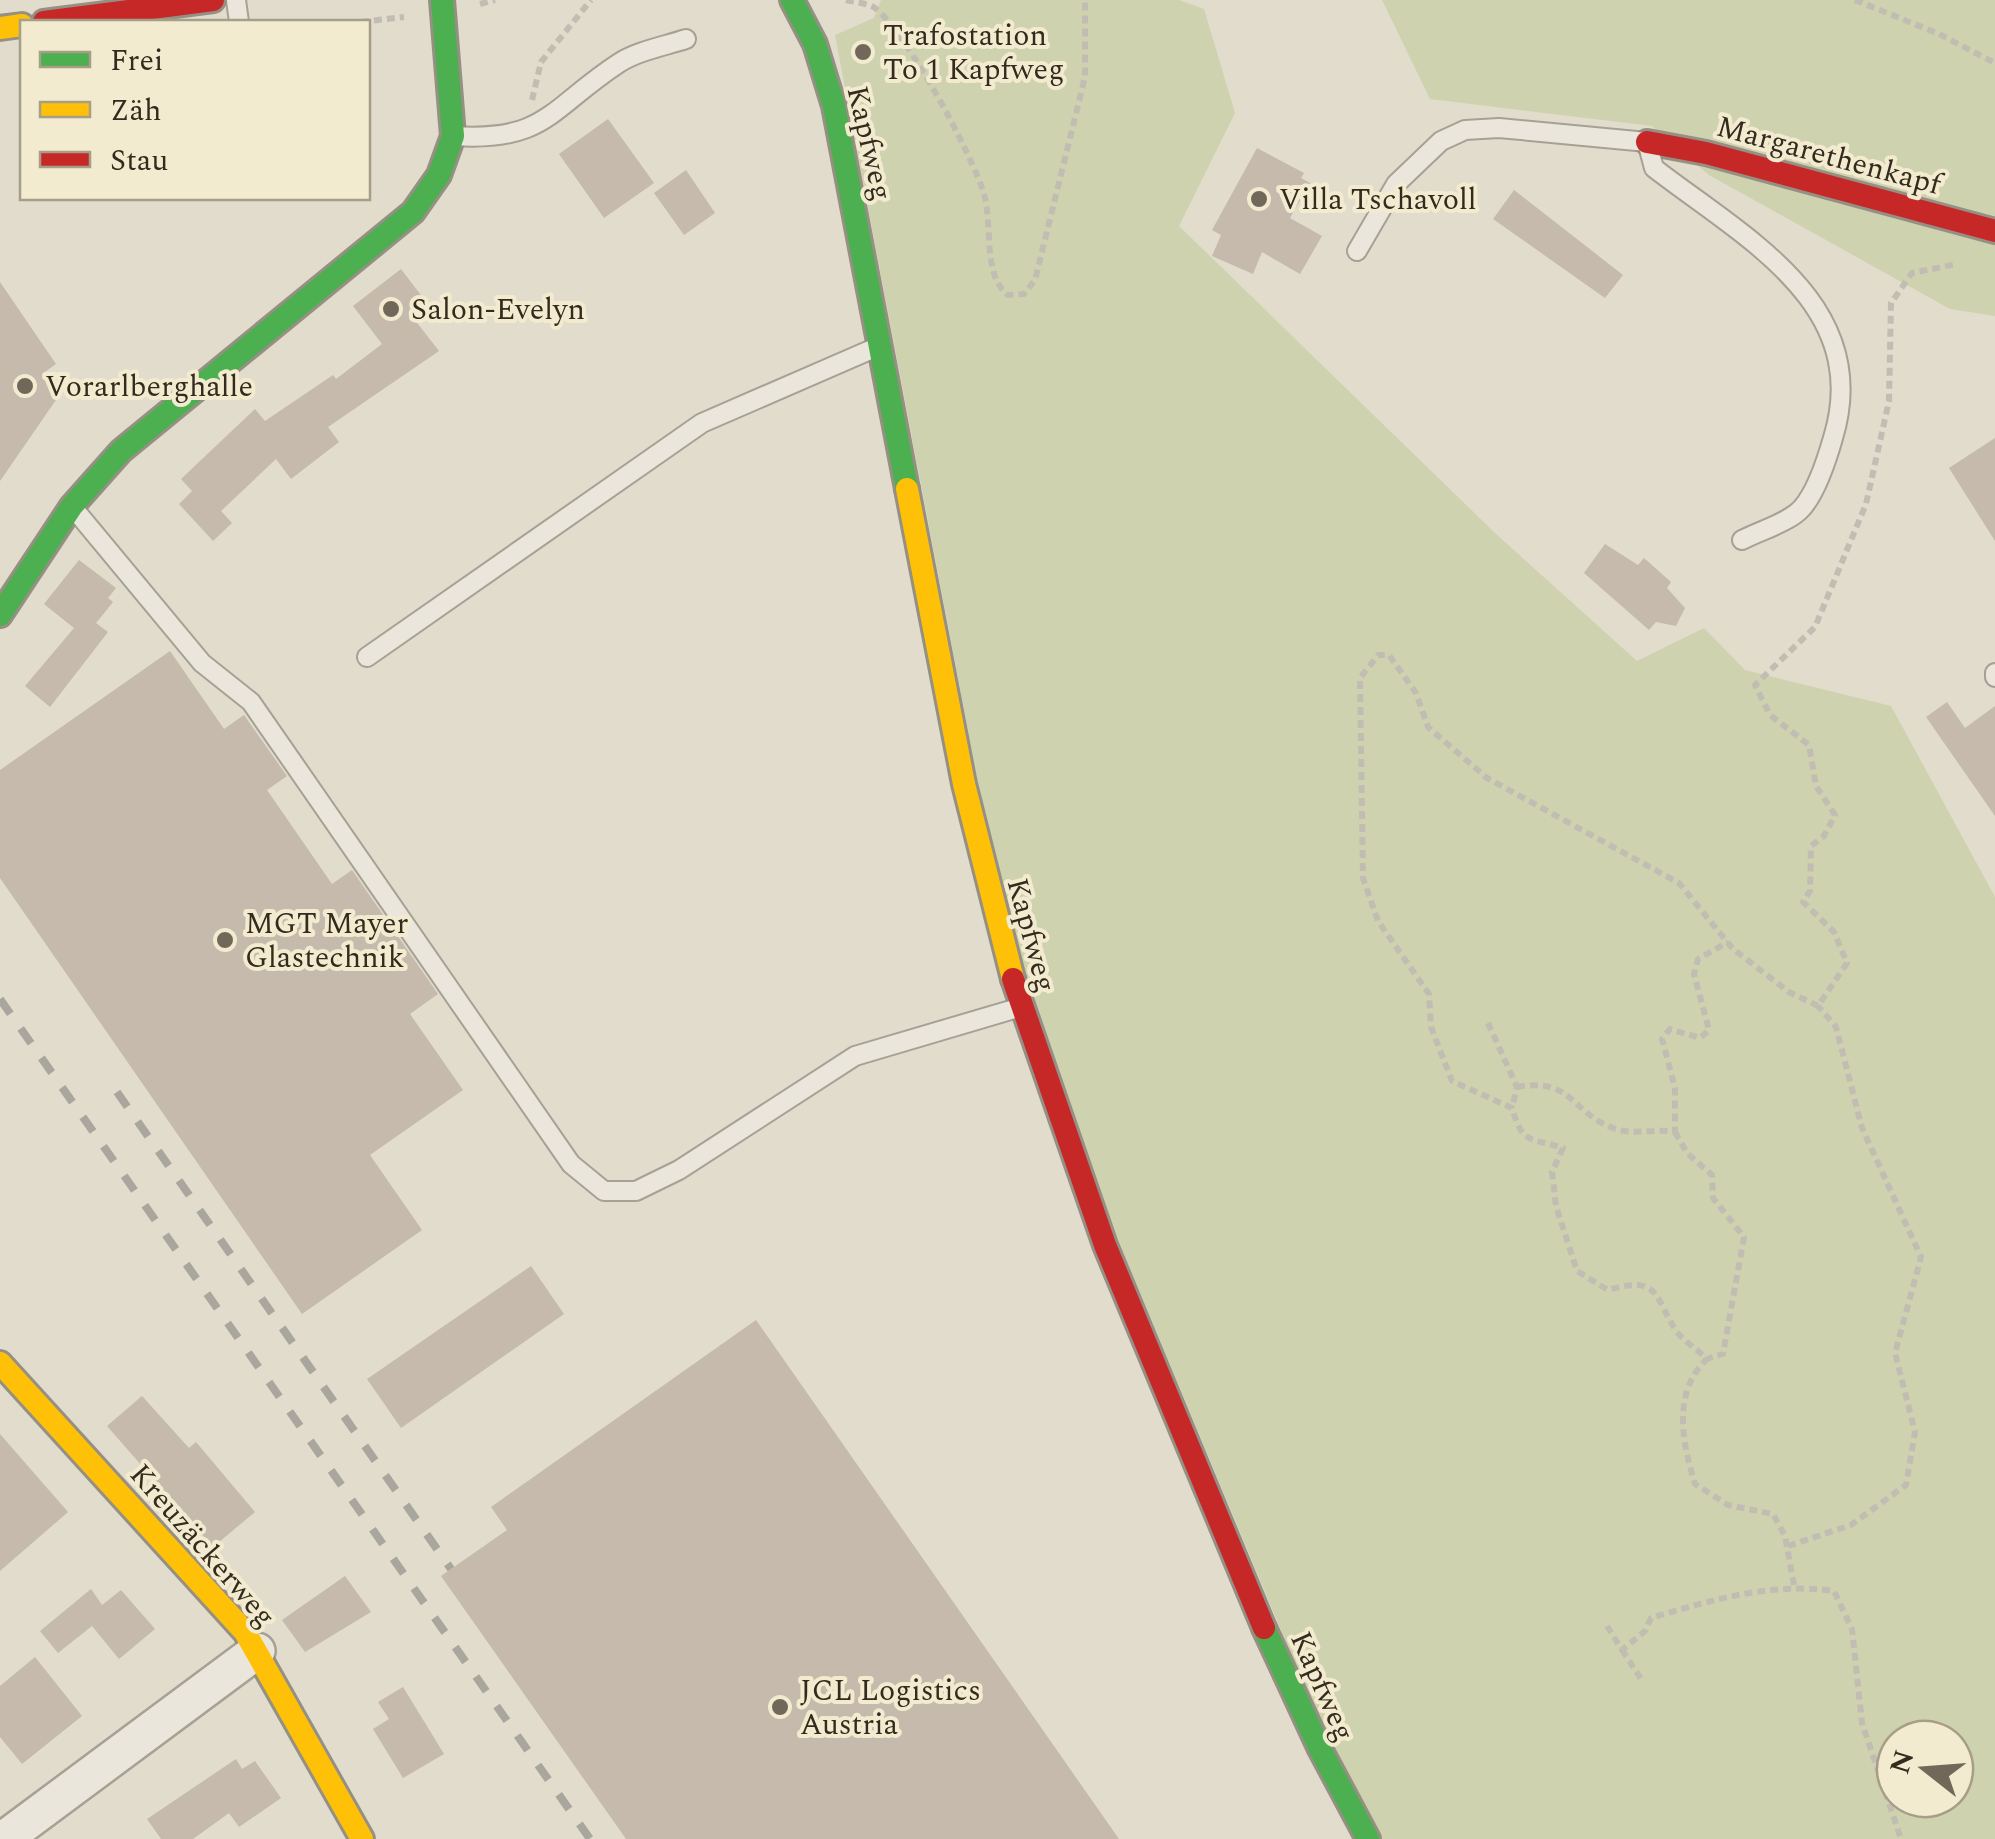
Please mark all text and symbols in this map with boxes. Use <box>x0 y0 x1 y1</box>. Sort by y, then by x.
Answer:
place label: Trafostation To 1 Kapfweg <box>883 13 1064 93</box>
legend <box>20 20 370 200</box>
text: Frei <box>110 38 163 84</box>
marker: Trafostation To 1 Kapfweg <box>852 41 874 63</box>
street label: Kapfweg <box>834 81 905 205</box>
text: Zäh <box>110 88 161 134</box>
street label: Margarethenkapf <box>1711 104 1949 209</box>
text: Stau <box>110 138 168 184</box>
place label: Villa Tschavoll <box>1279 177 1477 223</box>
marker: Villa Tschavoll <box>1248 188 1270 210</box>
place label: Salon-Evelyn <box>411 287 585 333</box>
marker: Salon-Evelyn <box>380 298 402 320</box>
place label: Vorarlberghalle <box>45 364 253 410</box>
marker: Vorarlberghalle <box>14 375 36 397</box>
street label: Kapfweg <box>994 873 1068 997</box>
place label: MGT Mayer Glastechnik <box>245 901 409 981</box>
marker: MGT Mayer Glastechnik <box>214 929 236 951</box>
street label: Kreuzäckerweg <box>118 1453 287 1638</box>
street label: Kapfweg <box>1277 1624 1367 1749</box>
place label: JCL Logistics Austria <box>800 1668 981 1748</box>
marker: JCL Logistics Austria <box>769 1696 791 1718</box>
north arrow <box>1875 1719 1975 1819</box>
text: N <box>1879 1745 1926 1779</box>

